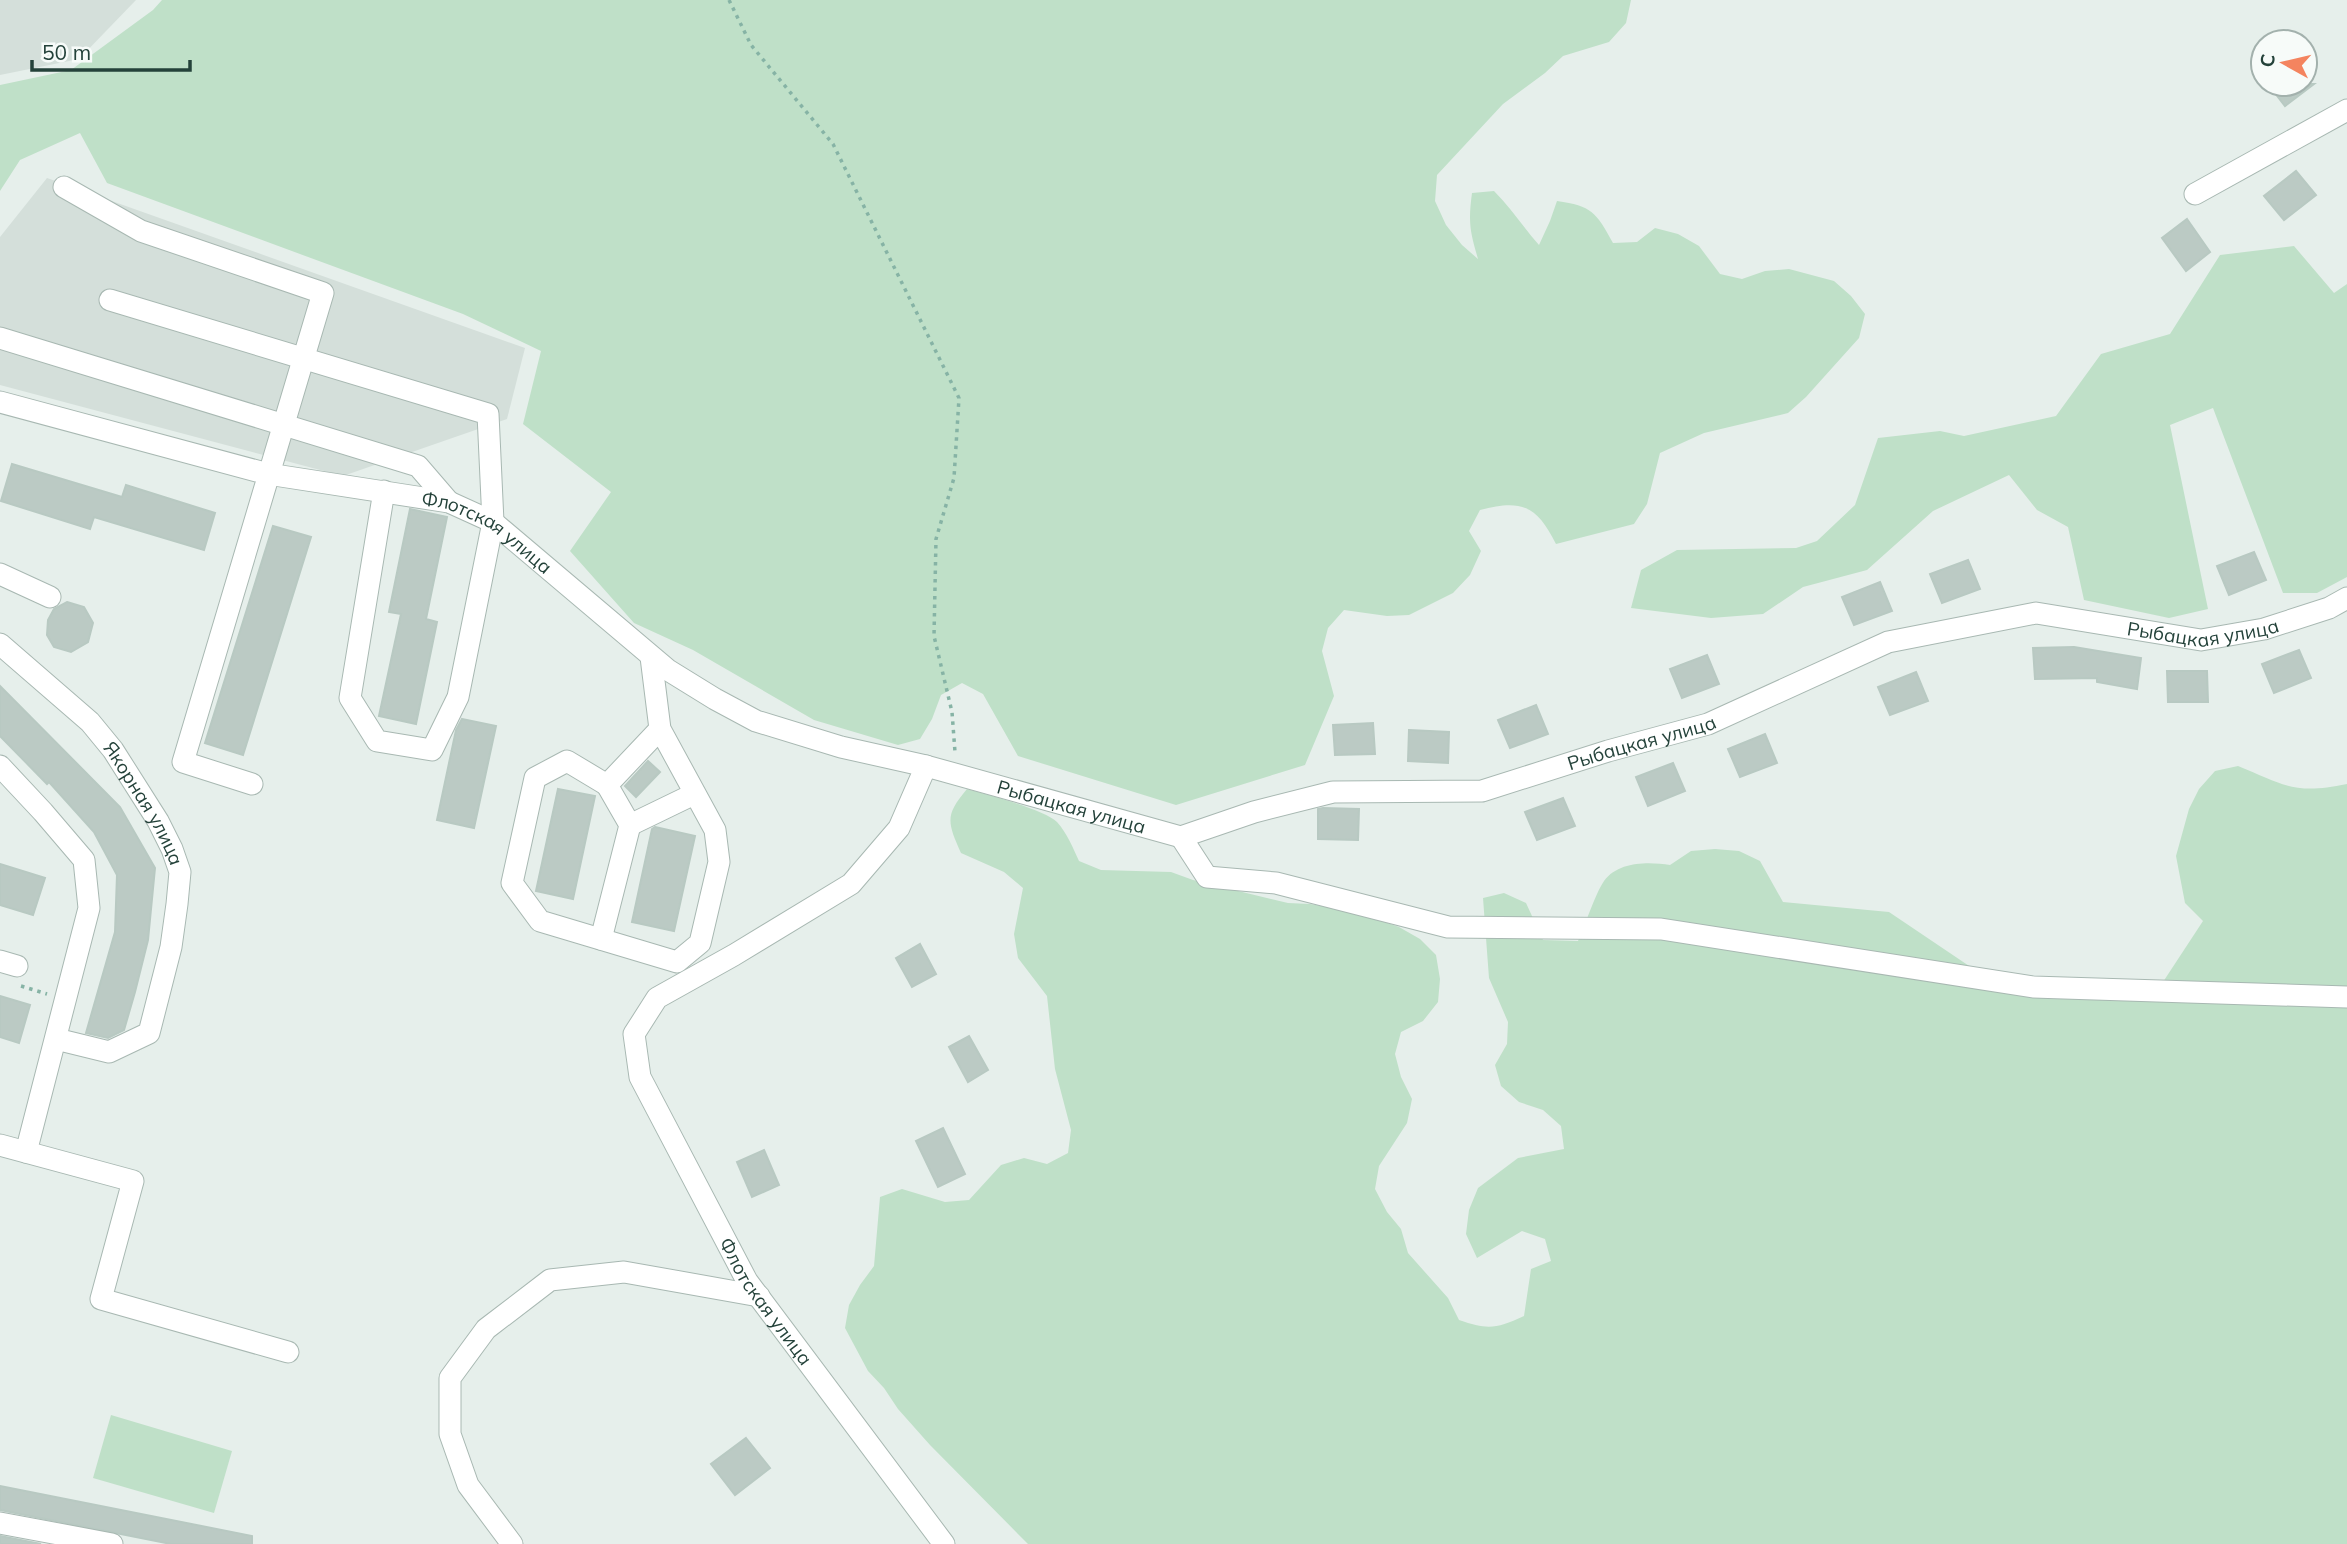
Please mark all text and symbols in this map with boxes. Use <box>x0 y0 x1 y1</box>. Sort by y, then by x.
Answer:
scale bar <box>32 28 189 72</box>
north arrow <box>2249 28 2319 98</box>
text: 50 m <box>42 39 91 65</box>
text: С <box>2254 53 2280 69</box>
street label: Флотская улица <box>420 486 557 579</box>
street label: Рыбацкая улица <box>2126 613 2282 652</box>
street label: Рыбацкая улица <box>1564 710 1720 775</box>
street label: Якорная улица <box>99 736 189 868</box>
street label: Рыбацкая улица <box>995 774 1149 839</box>
street label: Флотская улица <box>714 1233 818 1370</box>

